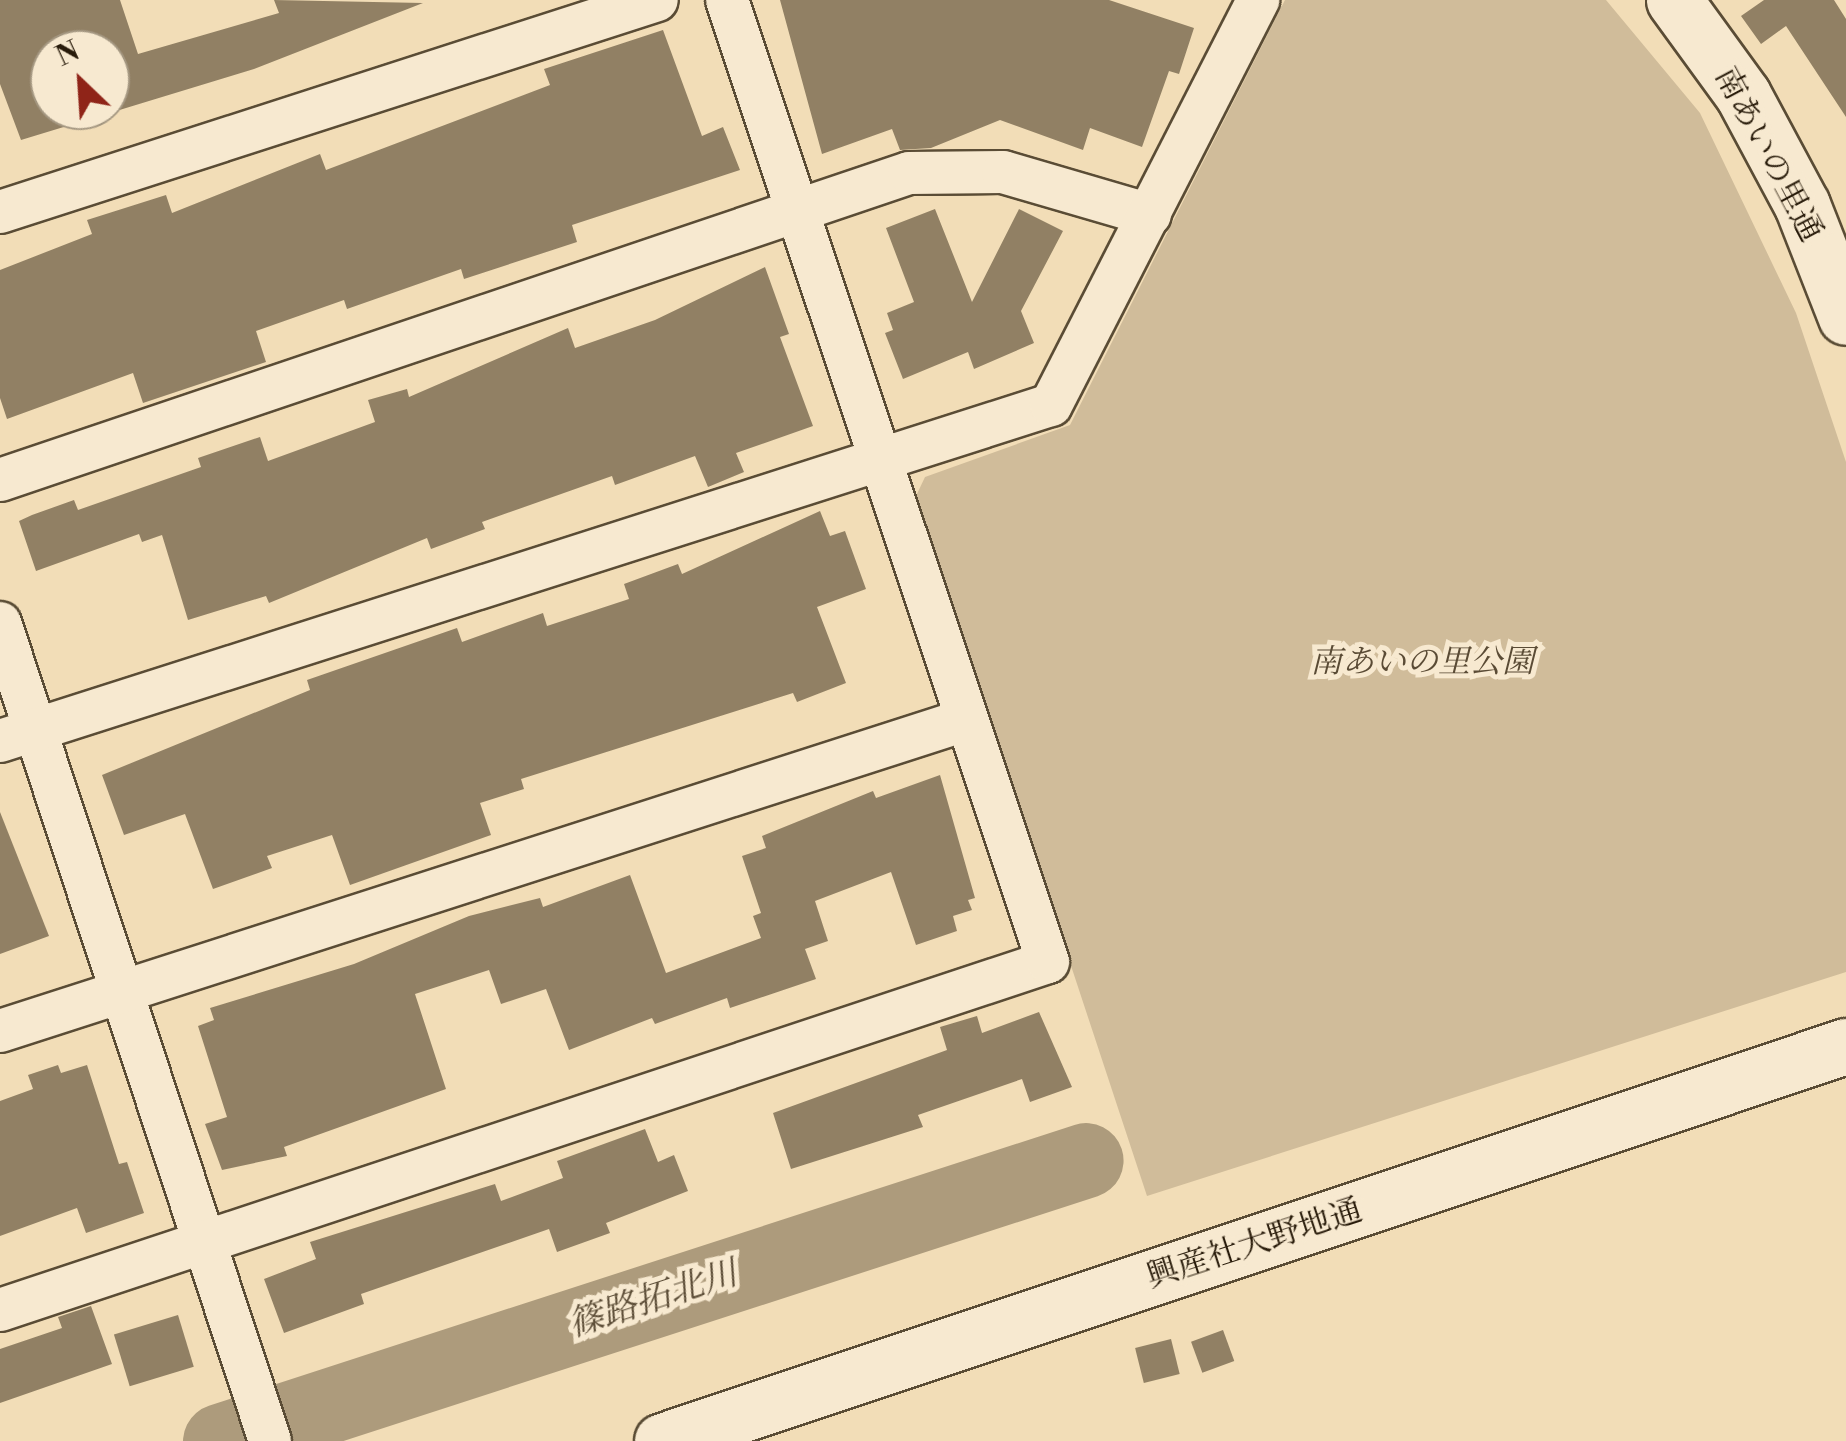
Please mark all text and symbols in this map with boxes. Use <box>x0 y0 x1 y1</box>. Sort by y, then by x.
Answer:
north arrow <box>30 30 130 130</box>
text: N <box>51 34 85 75</box>
street label: 南あいの里通 <box>1706 60 1830 248</box>
park label: 南あいの里公園 <box>1310 643 1534 681</box>
street label: 興産社大野地通 <box>1142 1191 1366 1297</box>
water label: 篠路拓北川 <box>563 1253 743 1347</box>

